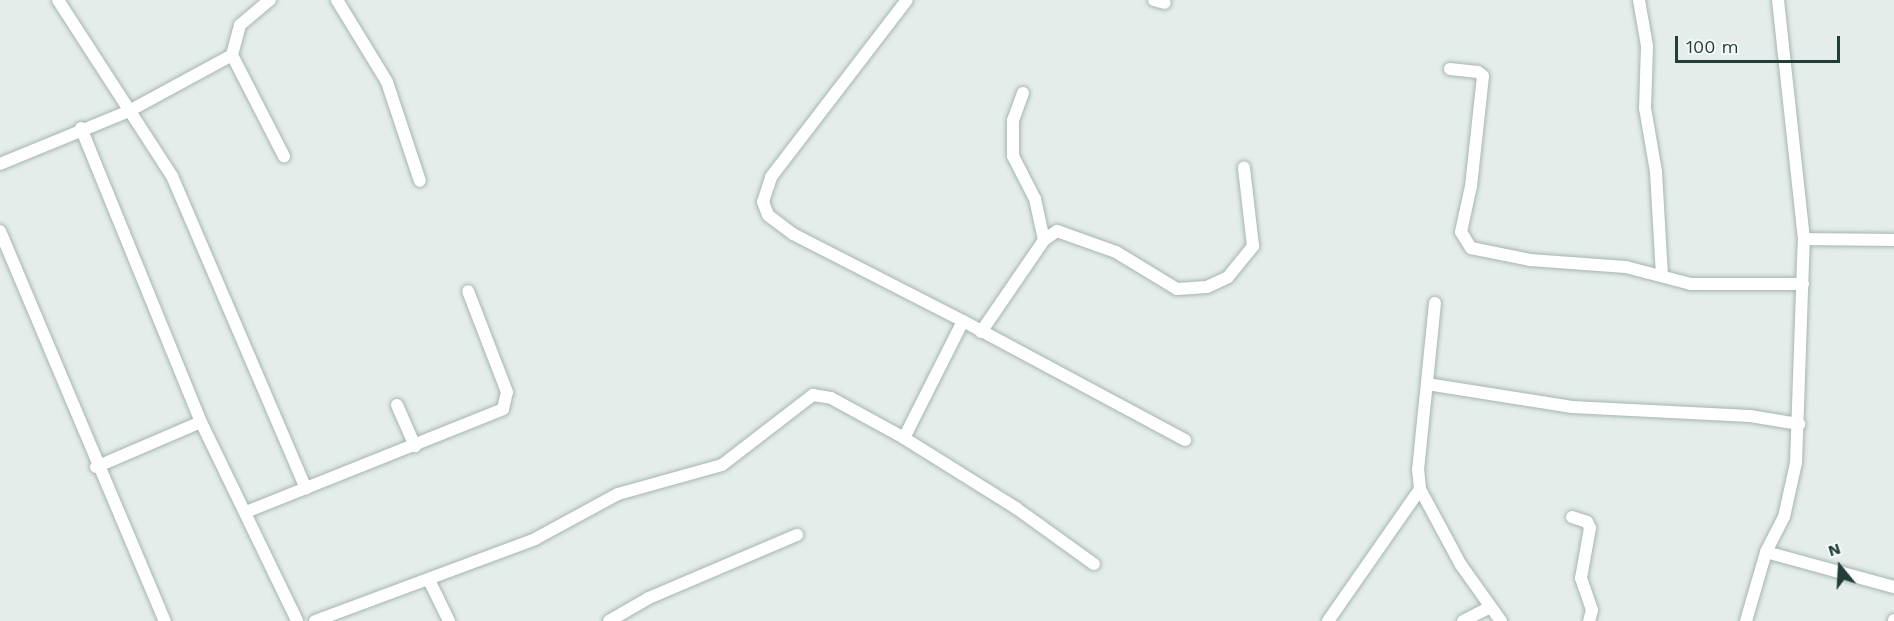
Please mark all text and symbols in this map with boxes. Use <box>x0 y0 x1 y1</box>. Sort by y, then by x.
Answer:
scale bar <box>1678 24 1843 62</box>
text: 100 m <box>1686 36 1739 57</box>
north arrow <box>1810 537 1870 597</box>
text: N <box>1826 539 1843 560</box>

